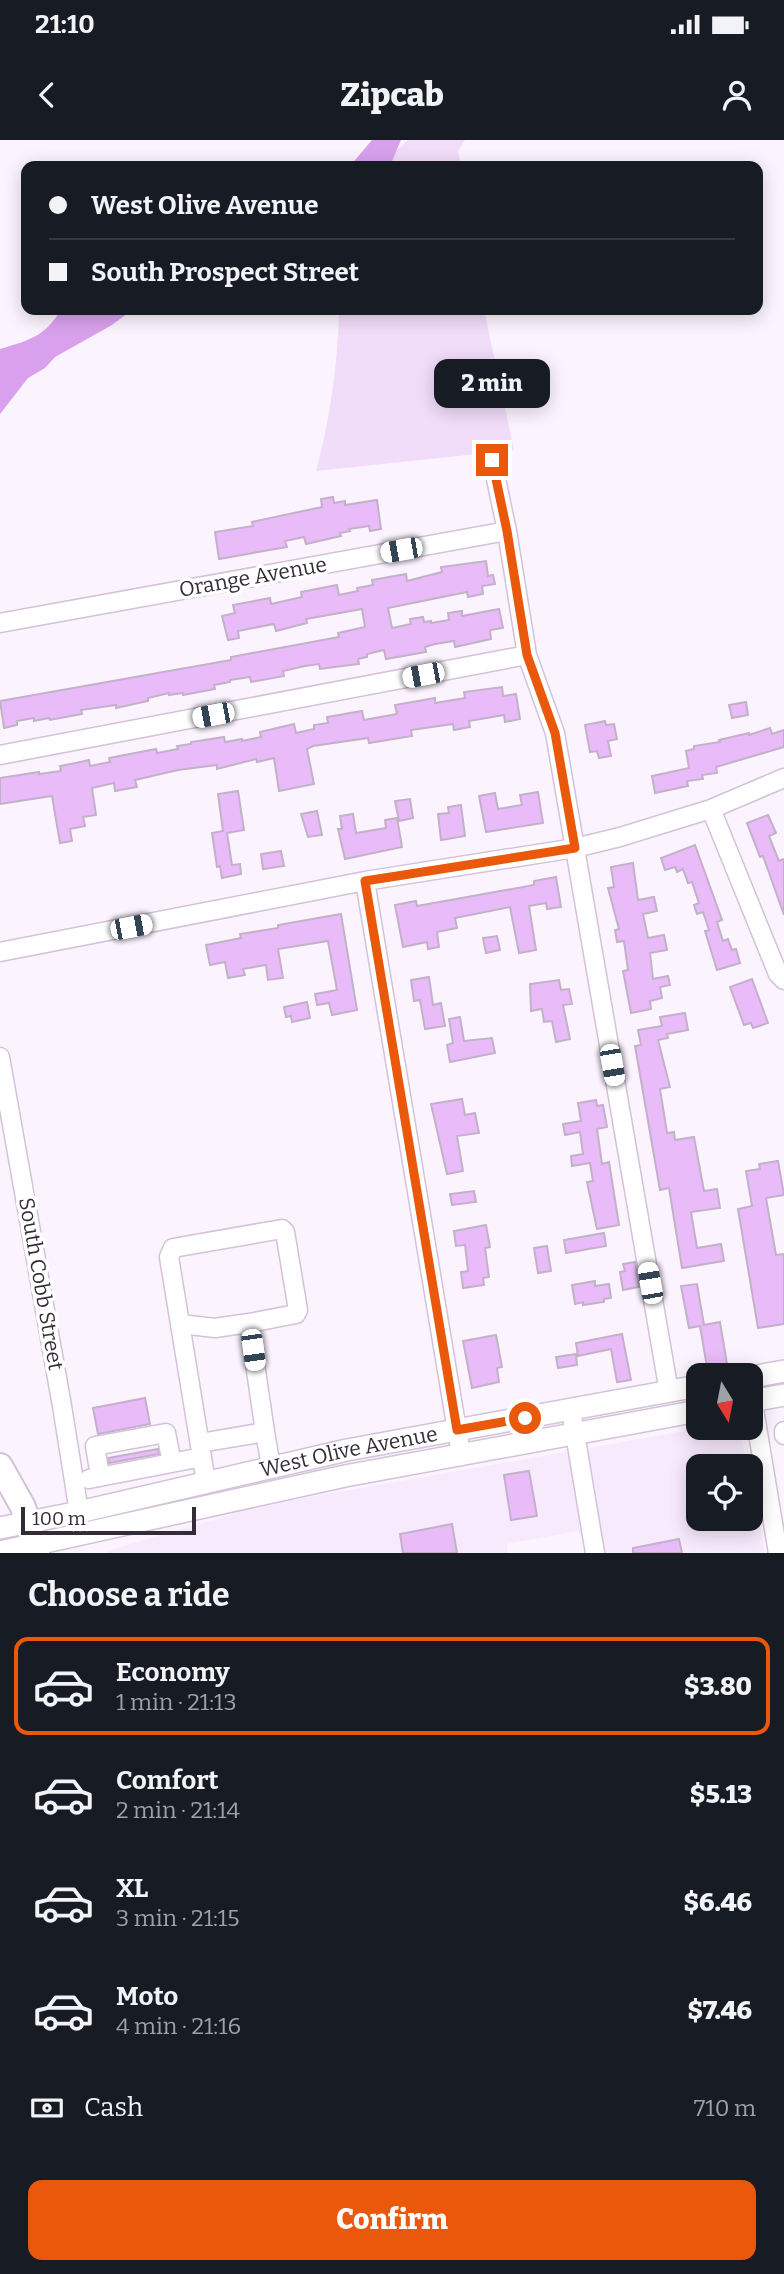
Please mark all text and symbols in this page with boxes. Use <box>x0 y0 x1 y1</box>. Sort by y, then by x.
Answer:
text: 21:10 <box>35 9 95 40</box>
icon: back <box>28 76 66 114</box>
text: Zipcab <box>340 76 444 114</box>
icon: person <box>718 76 756 114</box>
text: West Olive Avenue <box>91 190 319 221</box>
text: South Prospect Street <box>91 257 359 288</box>
callout: 2 min <box>434 358 550 408</box>
text: 2 min <box>461 369 523 397</box>
route end <box>476 444 508 476</box>
car <box>379 536 424 564</box>
street label: Orange Avenue <box>177 551 329 603</box>
car <box>401 661 446 689</box>
car <box>191 701 236 729</box>
car <box>109 913 154 941</box>
car <box>599 1042 626 1088</box>
street label: South Cobb Street <box>13 1196 69 1373</box>
car <box>637 1260 664 1306</box>
car <box>240 1328 267 1372</box>
north arrow <box>686 1363 763 1440</box>
map controls <box>686 1363 763 1531</box>
route start <box>509 1402 541 1434</box>
street label: West Olive Avenue <box>257 1421 440 1483</box>
button: locate <box>686 1454 763 1531</box>
scale bar <box>21 1504 196 1536</box>
text: 100 m <box>32 1507 86 1530</box>
text: Choose a ride <box>28 1576 229 1614</box>
icon: car <box>32 1655 95 1718</box>
text: Economy <box>116 1657 230 1688</box>
text: $3.80 <box>684 1671 752 1702</box>
text: 1 min · 21:13 <box>116 1688 237 1716</box>
icon: car <box>32 1763 95 1826</box>
text: Comfort <box>116 1765 219 1796</box>
text: $5.13 <box>690 1779 752 1810</box>
text: 2 min · 21:14 <box>116 1796 240 1824</box>
icon: car <box>32 1871 95 1934</box>
text: XL <box>116 1873 148 1904</box>
text: $6.46 <box>683 1887 752 1918</box>
text: 3 min · 21:15 <box>116 1904 239 1932</box>
icon: car <box>32 1979 95 2042</box>
text: Moto <box>116 1981 178 2012</box>
text: $7.46 <box>687 1995 752 2026</box>
text: 4 min · 21:16 <box>116 2012 241 2040</box>
icon: cash <box>28 2089 66 2127</box>
text: Cash <box>84 2092 143 2123</box>
text: 710 m <box>694 2094 756 2122</box>
button: Confirm <box>28 2180 756 2260</box>

